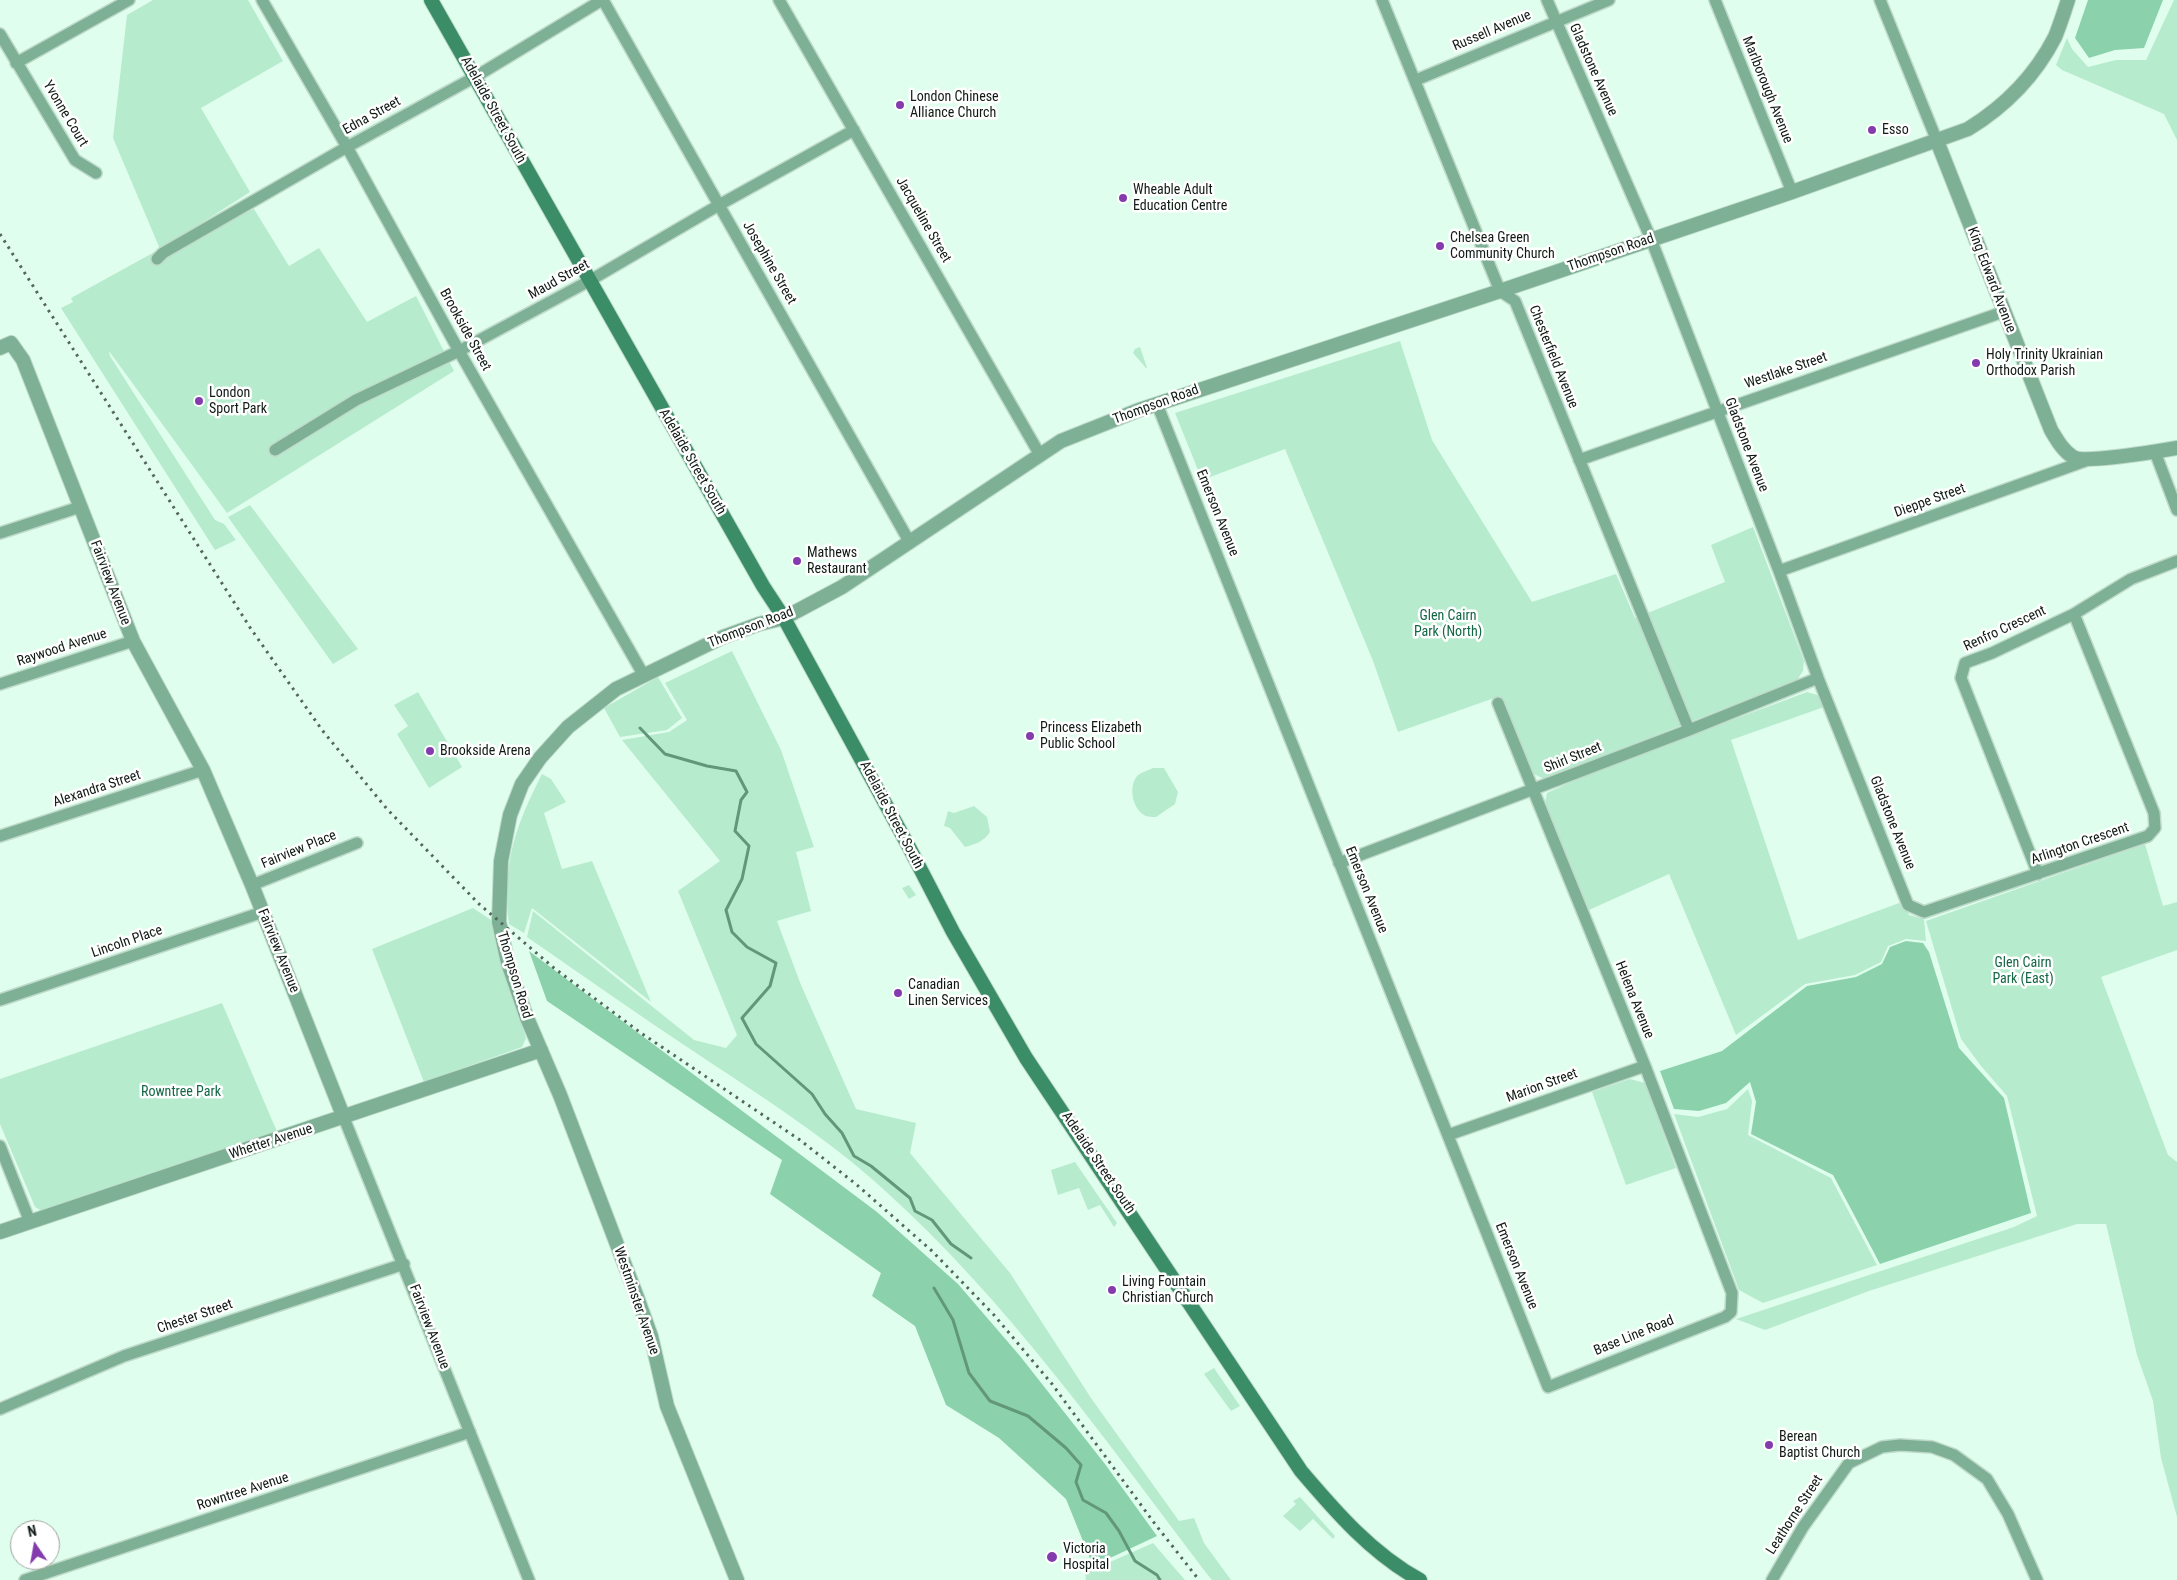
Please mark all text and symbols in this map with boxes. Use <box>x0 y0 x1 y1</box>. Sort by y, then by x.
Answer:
street label: Russell Avenue <box>1450 7 1534 55</box>
street label: Gladstone Avenue <box>1565 21 1621 119</box>
street label: Marlborough Avenue <box>1738 34 1796 146</box>
street label: Adelaide Street South <box>457 54 529 166</box>
street label: Yvonne Court <box>39 78 91 150</box>
place label: London Chinese Alliance Church <box>910 89 999 121</box>
street label: Edna Street <box>340 93 404 139</box>
marker: London Chinese Alliance Church <box>894 99 906 111</box>
place label: Esso <box>1882 122 1909 138</box>
marker: Esso <box>1866 124 1878 136</box>
street label: Jacqueline Street <box>892 174 954 266</box>
place label: Wheable Adult Education Centre <box>1133 182 1227 214</box>
marker: Wheable Adult Education Centre <box>1117 192 1129 204</box>
street label: Josephine Street <box>738 219 800 307</box>
street label: King Edward Avenue <box>1963 225 2019 335</box>
place label: Chelsea Green Community Church <box>1450 230 1555 262</box>
street label: Thompson Road <box>1566 230 1656 276</box>
marker: Chelsea Green Community Church <box>1434 240 1446 252</box>
street label: Maud Street <box>526 256 592 304</box>
street label: Brookside Street <box>436 286 494 374</box>
street label: Chesterfield Avenue <box>1525 303 1581 411</box>
place label: Holy Trinity Ukrainian Orthodox Parish <box>1986 347 2103 380</box>
street label: Westlake Street <box>1743 349 1829 393</box>
marker: Holy Trinity Ukrainian Orthodox Parish <box>1970 357 1982 369</box>
street label: Thompson Road <box>1111 382 1201 428</box>
place label: London Sport Park <box>209 385 267 418</box>
marker: London Sport Park <box>193 395 205 407</box>
street label: Gladstone Avenue <box>1720 396 1772 494</box>
street label: Adelaide Street South <box>655 406 729 518</box>
street label: Emerson Avenue <box>1192 467 1242 559</box>
street label: Dieppe Street <box>1892 480 1968 522</box>
street label: Fairview Avenue <box>86 538 134 628</box>
place label: Mathews Restaurant <box>807 545 867 578</box>
marker: Mathews Restaurant <box>791 555 803 567</box>
street label: Renfro Crescent <box>1961 603 2049 655</box>
street label: Thompson Road <box>706 604 796 652</box>
park label: Glen Cairn Park (North) <box>1414 608 1482 640</box>
street label: Raywood Avenue <box>15 626 109 670</box>
place label: Princess Elizabeth Public School <box>1040 720 1142 752</box>
marker: Princess Elizabeth Public School <box>1024 730 1036 742</box>
street label: Shirl Street <box>1542 739 1604 777</box>
place label: Brookside Arena <box>440 743 531 759</box>
marker: Brookside Arena <box>424 745 436 757</box>
street label: Adelaide Street South <box>856 758 926 872</box>
street label: Alexandra Street <box>51 767 143 811</box>
street label: Gladstone Avenue <box>1866 774 1918 872</box>
street label: Arlington Crescent <box>2029 819 2131 869</box>
street label: Fairview Place <box>259 827 339 873</box>
street label: Emerson Avenue <box>1341 844 1391 936</box>
street label: Fairview Avenue <box>254 907 302 995</box>
street label: Lincoln Place <box>89 922 165 962</box>
street label: Thompson Road <box>493 929 535 1021</box>
park label: Glen Cairn Park (East) <box>1992 955 2054 988</box>
street label: Helena Avenue <box>1611 959 1657 1041</box>
place label: Canadian Linen Services <box>908 977 988 1010</box>
marker: Canadian Linen Services <box>892 987 904 999</box>
street label: Marion Street <box>1504 1065 1580 1107</box>
park label: Rowntree Park <box>141 1084 221 1100</box>
street label: Adelaide Street South <box>1058 1109 1138 1217</box>
street label: Whetter Avenue <box>227 1121 315 1163</box>
street label: Emerson Avenue <box>1491 1220 1541 1312</box>
street label: Westminster Avenue <box>610 1245 662 1357</box>
place label: Living Fountain Christian Church <box>1122 1274 1213 1306</box>
street label: Fairview Avenue <box>405 1282 453 1372</box>
marker: Living Fountain Christian Church <box>1106 1284 1118 1296</box>
street label: Chester Street <box>155 1296 235 1338</box>
street label: Base Line Road <box>1591 1312 1677 1360</box>
place label: Berean Baptist Church <box>1779 1429 1860 1461</box>
marker: Berean Baptist Church <box>1763 1439 1775 1451</box>
street label: Rowntree Avenue <box>195 1469 291 1515</box>
street label: Leathorne Street <box>1763 1472 1827 1558</box>
north arrow <box>10 1520 60 1570</box>
text: N <box>26 1523 38 1540</box>
place label: Victoria Hospital <box>1063 1541 1109 1574</box>
marker: Victoria Hospital <box>1045 1550 1059 1564</box>

